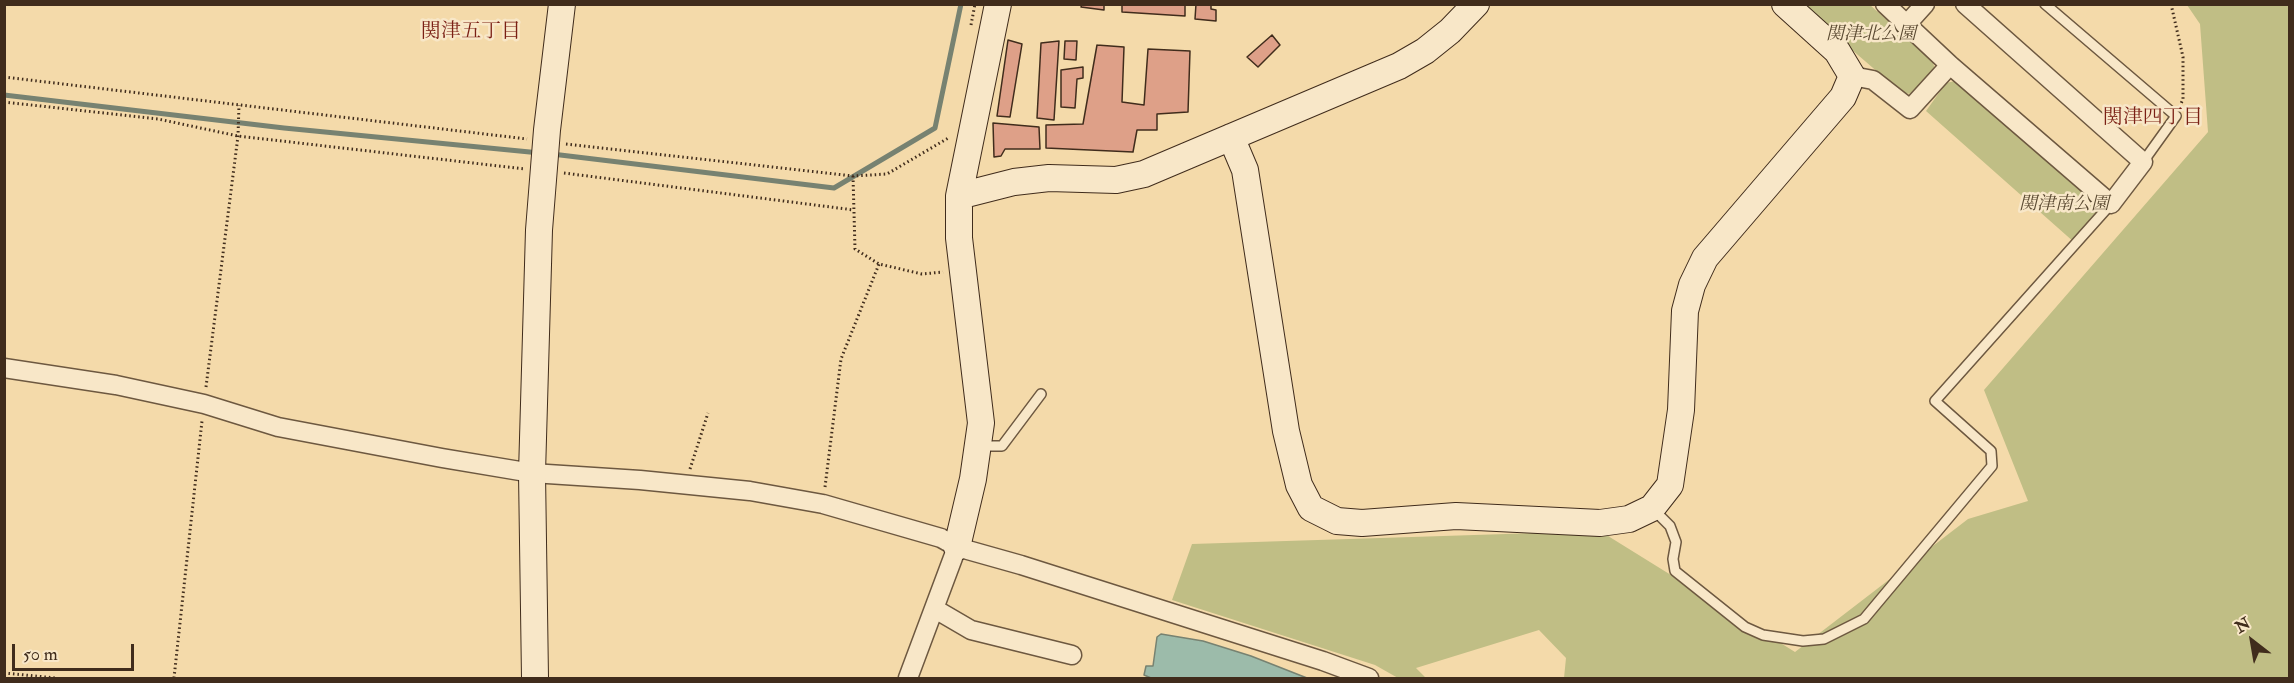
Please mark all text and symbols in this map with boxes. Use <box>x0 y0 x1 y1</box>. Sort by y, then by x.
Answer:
district label: 関津五丁目 <box>421 21 521 45</box>
park label: 関津北公園 <box>1826 24 1916 46</box>
district label: 関津四丁目 <box>2103 107 2203 131</box>
park label: 関津南公園 <box>2019 194 2109 216</box>
north arrow <box>2222 611 2282 671</box>
text: N <box>2231 613 2254 638</box>
scale bar <box>15 632 136 670</box>
text: 50 m <box>23 643 58 666</box>

